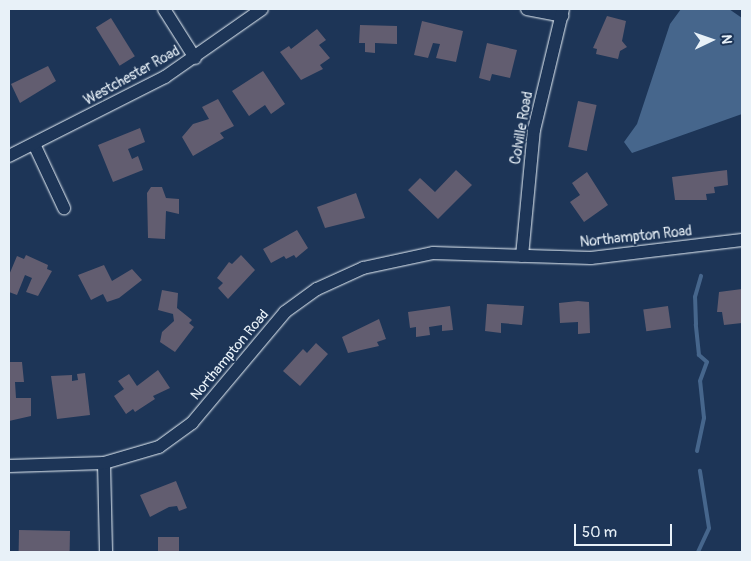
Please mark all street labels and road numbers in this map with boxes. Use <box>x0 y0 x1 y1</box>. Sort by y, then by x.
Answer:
street label: Westchester Road <box>81 43 183 109</box>
street label: Colville Road <box>507 90 537 166</box>
street label: Northampton Road <box>579 223 693 251</box>
street label: Northampton Road <box>187 306 273 404</box>

